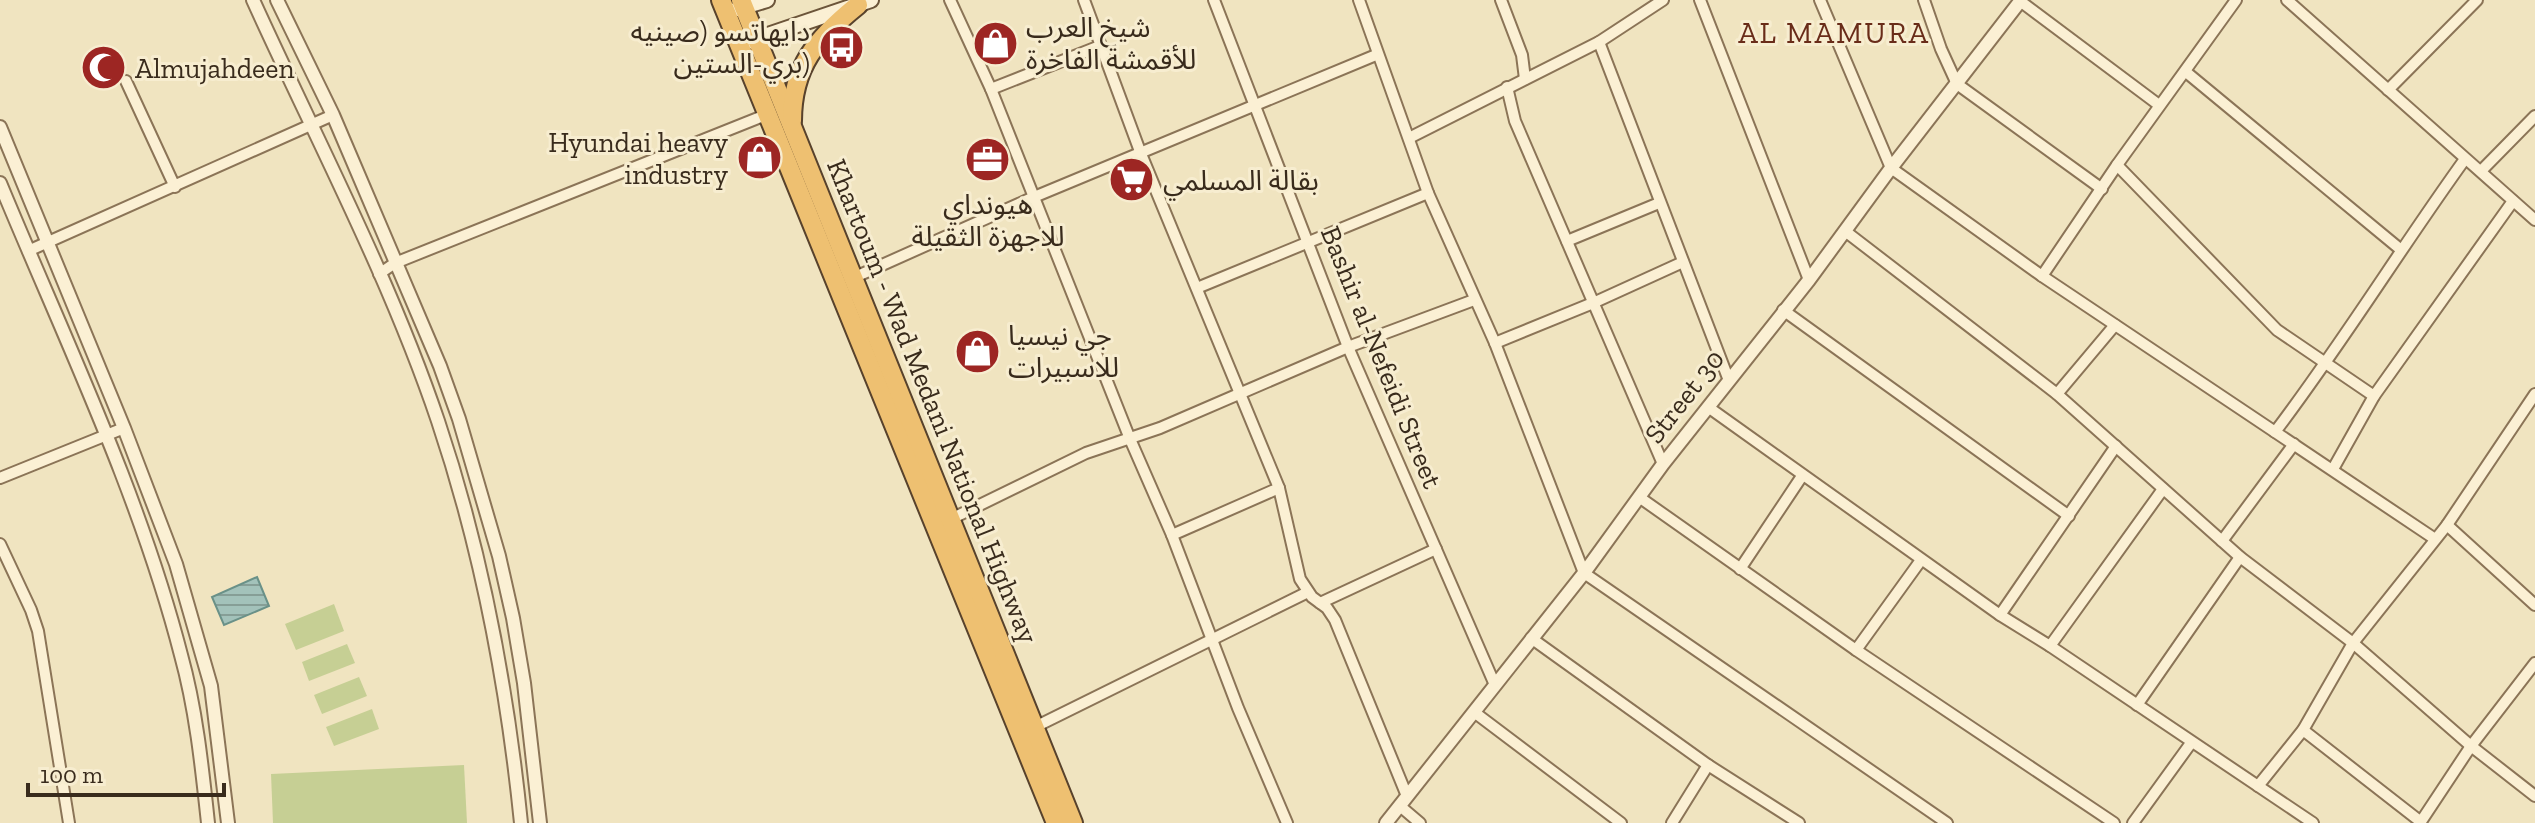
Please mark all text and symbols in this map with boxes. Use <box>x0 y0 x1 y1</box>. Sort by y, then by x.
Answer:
place label: شيخ العرب للأقمشة الفاخرة <box>1026 11 1196 76</box>
place label: دايهاتسو (صينيه بري-الستين) <box>630 15 810 84</box>
district label: AL MAMURA <box>1738 15 1930 51</box>
shop icon: شيخ العرب للأقمشة الفاخرة <box>971 19 1019 67</box>
bus stop icon: دايهاتسو (صينيه بري-الستين) <box>817 23 865 71</box>
mosque icon: Almujahdeen <box>80 44 128 92</box>
place label: Almujahdeen <box>135 52 294 85</box>
place label: Hyundai heavy industry <box>548 126 729 191</box>
shop icon: Hyundai heavy industry <box>735 134 783 182</box>
office icon: هيونداي للاجهزة الثقيلة <box>964 135 1012 183</box>
street label: Khartoum - Wad Medani National Highway <box>820 154 1045 649</box>
supermarket icon: بقالة المسلمي <box>1108 156 1156 204</box>
place label: بقالة المسلمي <box>1163 164 1319 201</box>
place label: هيونداي للاجهزة الثقيلة <box>911 188 1065 253</box>
street label: Bashir al-Nefeidi Street <box>1314 221 1449 494</box>
place label: جي نيسيا للاسبيرات <box>1008 319 1119 384</box>
shop icon: جي نيسيا للاسبيرات <box>953 327 1001 375</box>
street label: Street 30 <box>1638 343 1731 450</box>
scale bar <box>28 747 224 797</box>
text: 100 m <box>40 760 103 789</box>

